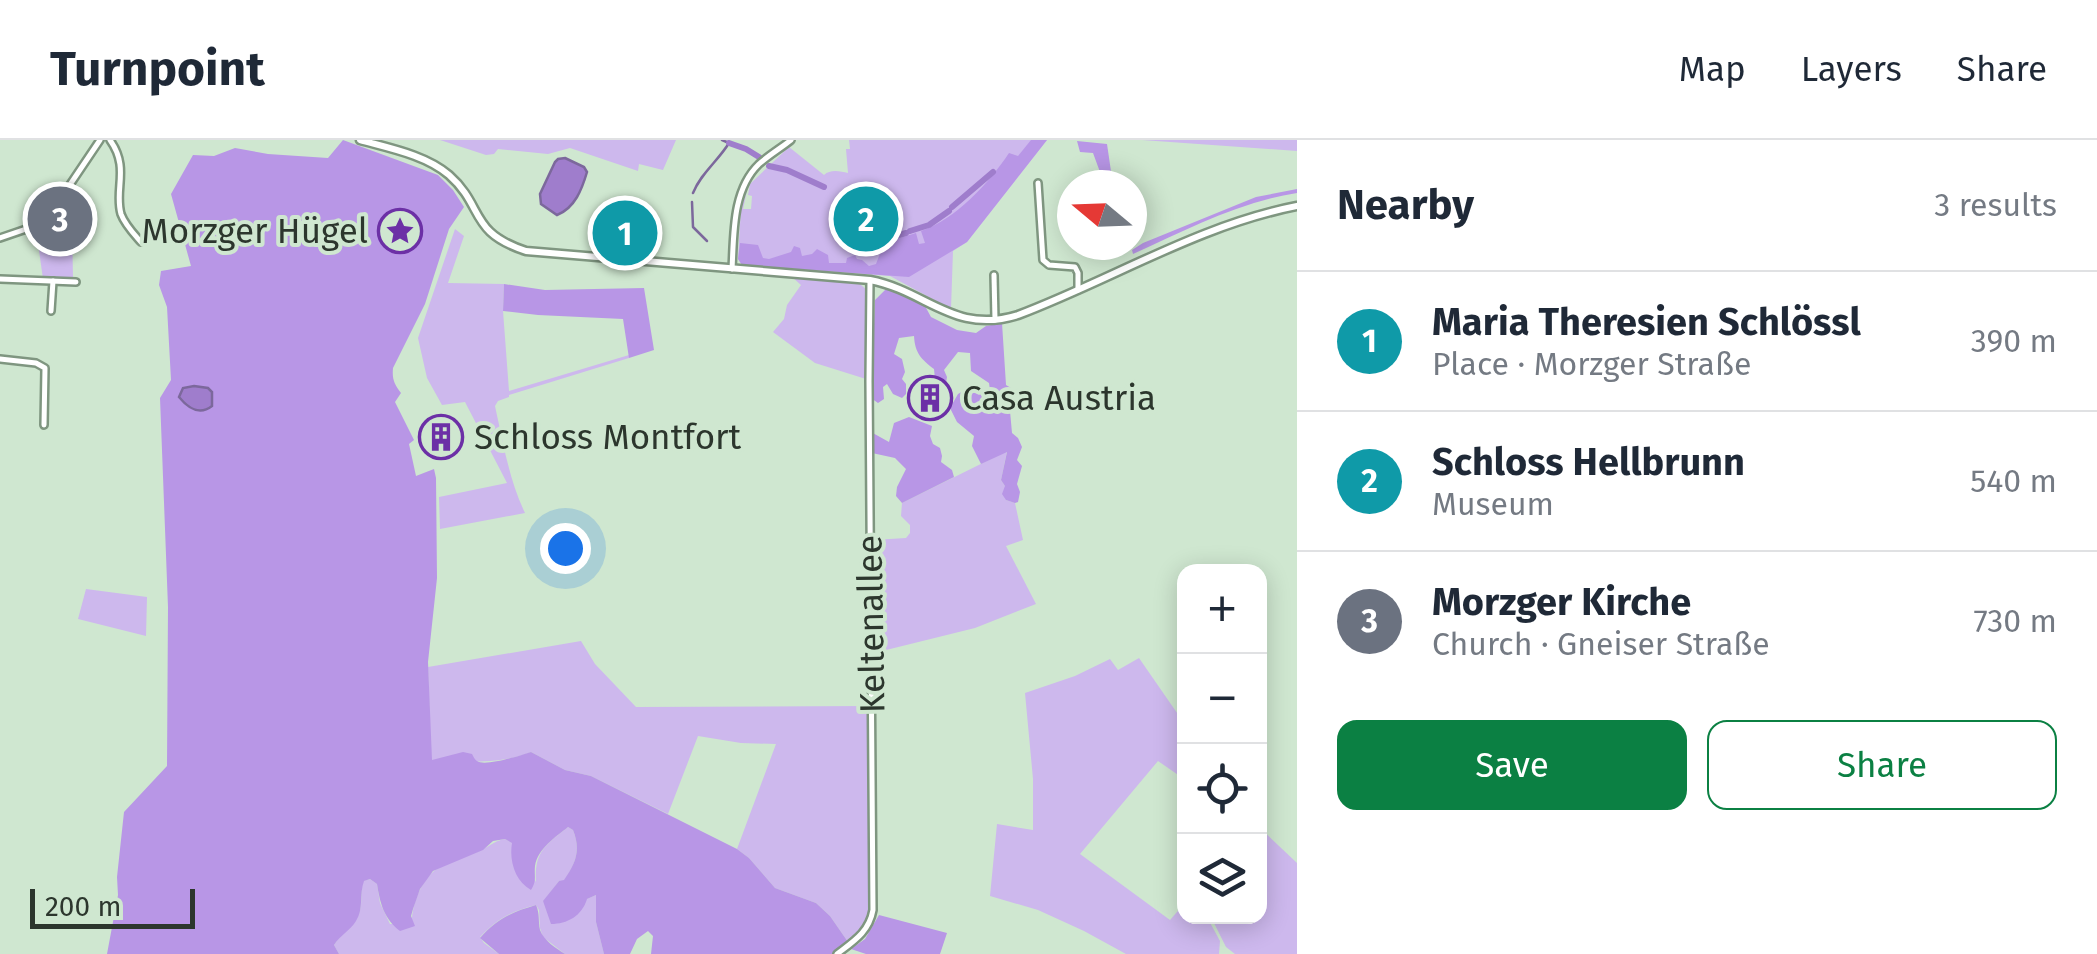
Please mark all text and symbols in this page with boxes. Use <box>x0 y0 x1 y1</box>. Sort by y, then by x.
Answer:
text: Turnpoint <box>50 40 265 98</box>
text: Map <box>1679 48 1746 90</box>
text: Layers <box>1801 48 1902 90</box>
text: Share <box>1957 48 2047 90</box>
north arrow <box>1057 170 1147 260</box>
text: Nearby <box>1337 180 1474 230</box>
pin: 3 <box>28 182 92 256</box>
pin: 2 <box>834 182 898 256</box>
text: 3 results <box>1934 186 2057 224</box>
pin: 1 <box>592 196 658 270</box>
place icon: Morzger Hügel <box>377 208 423 254</box>
place label: Morzger Hügel <box>142 210 368 252</box>
text: Maria Theresien Schlössl <box>1432 299 1861 345</box>
text: 1 <box>1362 322 1377 360</box>
text: 390 m <box>1971 322 2057 360</box>
text: Place · Morzger Straße <box>1432 345 1751 383</box>
building icon: Casa Austria <box>907 375 953 421</box>
place label: Casa Austria <box>962 377 1156 419</box>
building icon: Schloss Montfort <box>418 414 464 460</box>
place label: Schloss Montfort <box>474 416 742 458</box>
text: Schloss Hellbrunn <box>1432 439 1745 485</box>
text: 2 <box>1361 462 1378 500</box>
text: 540 m <box>1970 462 2057 500</box>
text: Museum <box>1432 485 1554 523</box>
your location <box>540 523 591 574</box>
street label: Keltenallee <box>848 534 894 714</box>
map controls <box>1177 564 1267 924</box>
button: + <box>1177 564 1267 654</box>
text: Morzger Kirche <box>1432 579 1691 625</box>
text: 3 <box>1361 602 1378 640</box>
text: 730 m <box>1973 602 2057 640</box>
text: Church · Gneiser Straße <box>1432 625 1770 663</box>
button: − <box>1177 654 1267 744</box>
button: Save <box>1337 720 1687 810</box>
button: Share <box>1707 720 2057 810</box>
button: locate <box>1177 744 1267 834</box>
button: layers <box>1177 834 1267 924</box>
scale bar <box>30 884 195 928</box>
text: 200 m <box>45 890 122 923</box>

